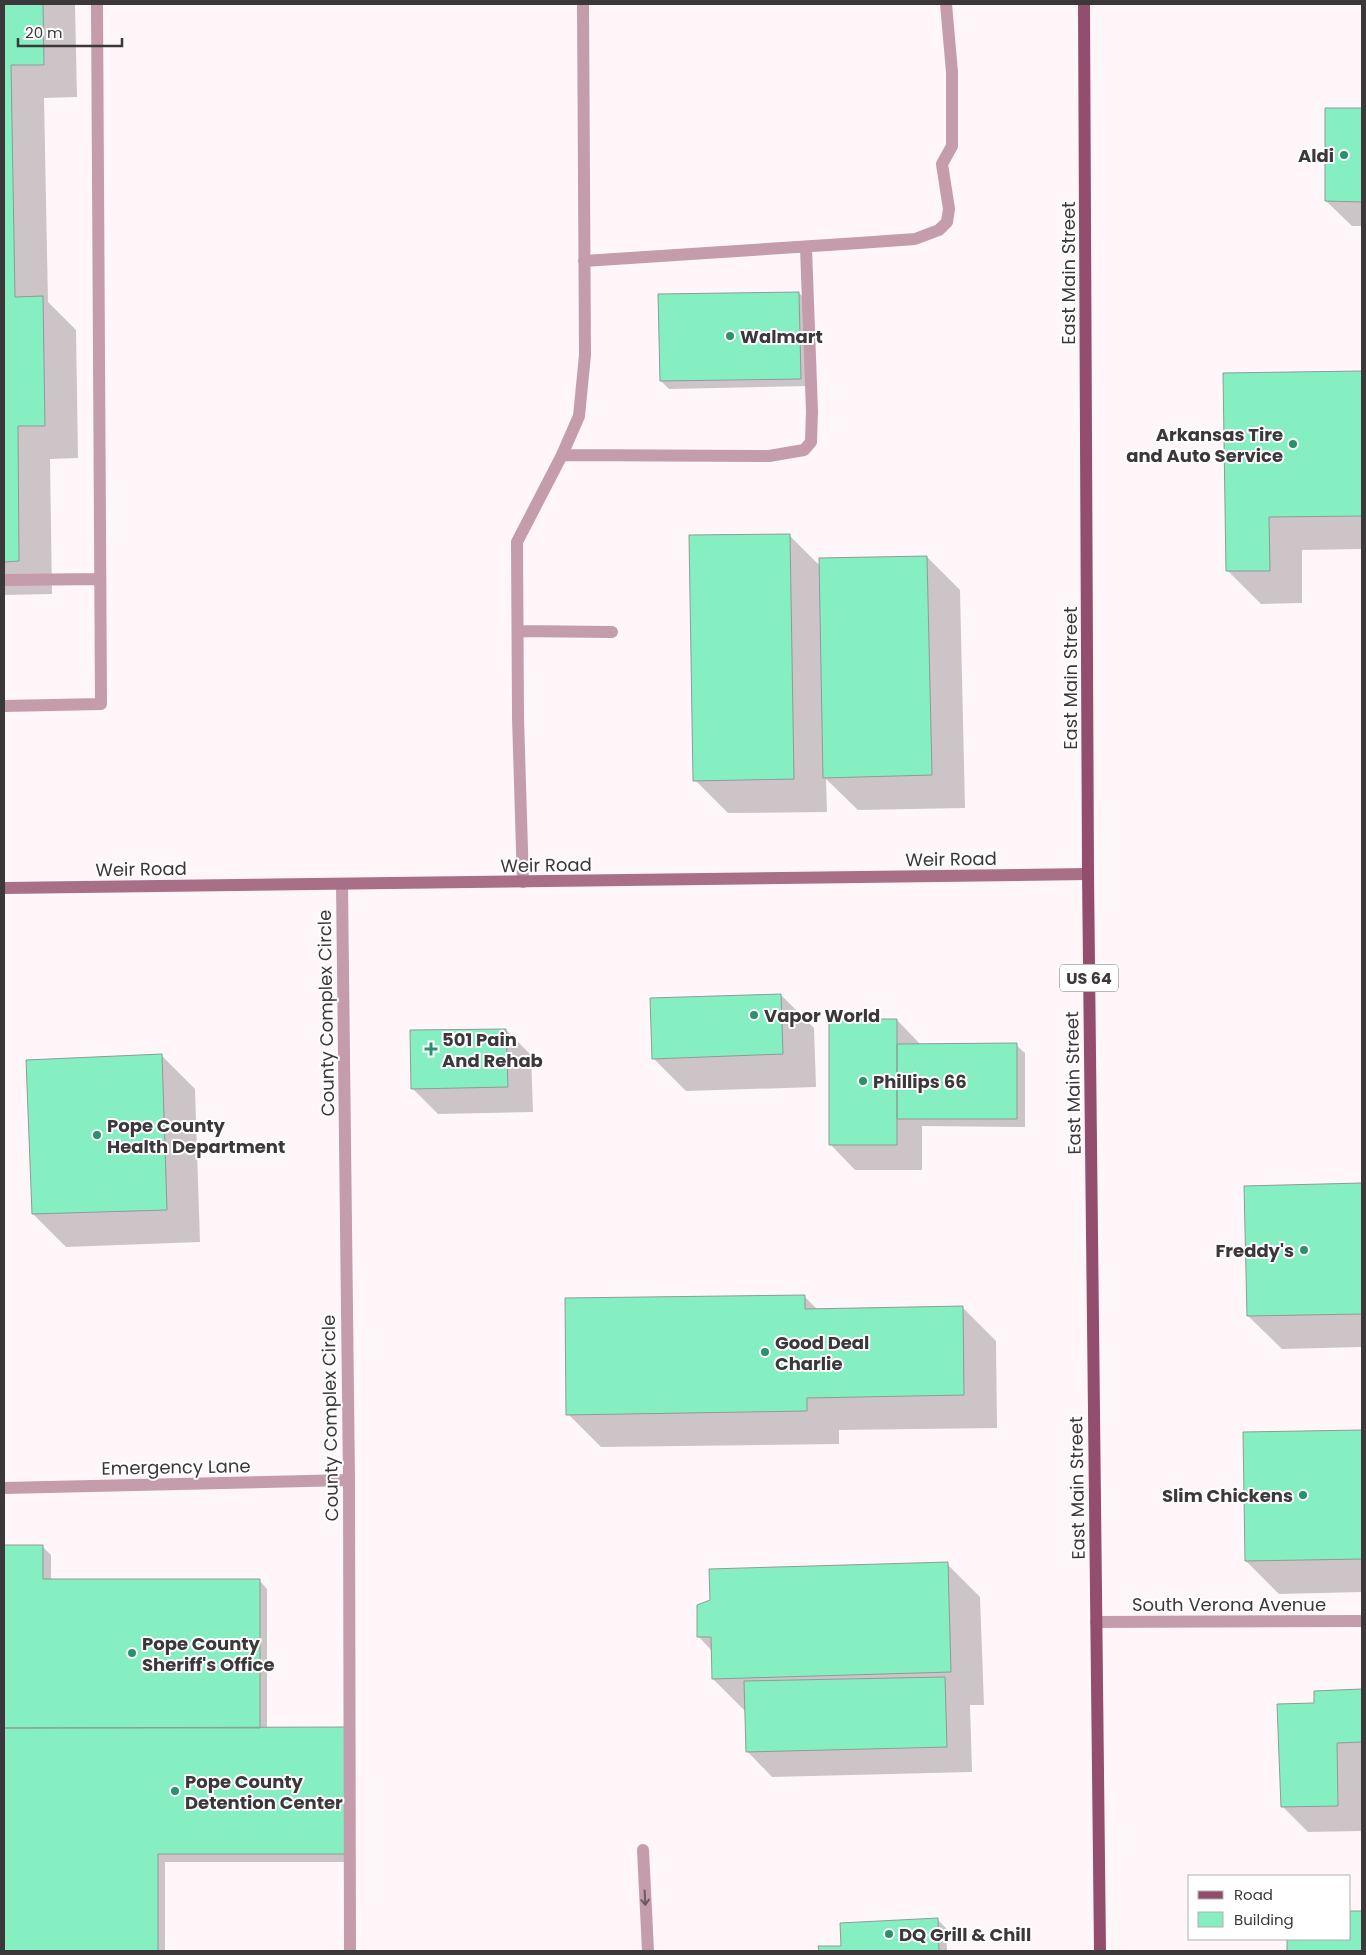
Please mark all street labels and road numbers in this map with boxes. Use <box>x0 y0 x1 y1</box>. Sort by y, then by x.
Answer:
street label: East Main Street <box>1056 201 1081 345</box>
street label: East Main Street <box>1058 606 1083 750</box>
street label: Weir Road <box>905 846 997 872</box>
street label: Weir Road <box>500 852 592 878</box>
street label: Weir Road <box>95 856 187 882</box>
street label: County Complex Circle <box>312 909 340 1117</box>
road number: US 64 <box>1060 964 1118 991</box>
street label: East Main Street <box>1059 1011 1087 1155</box>
street label: County Complex Circle <box>316 1314 344 1522</box>
street label: East Main Street <box>1063 1416 1091 1560</box>
street label: Emergency Lane <box>101 1453 251 1481</box>
street label: South Verona Avenue <box>1132 1592 1326 1617</box>

